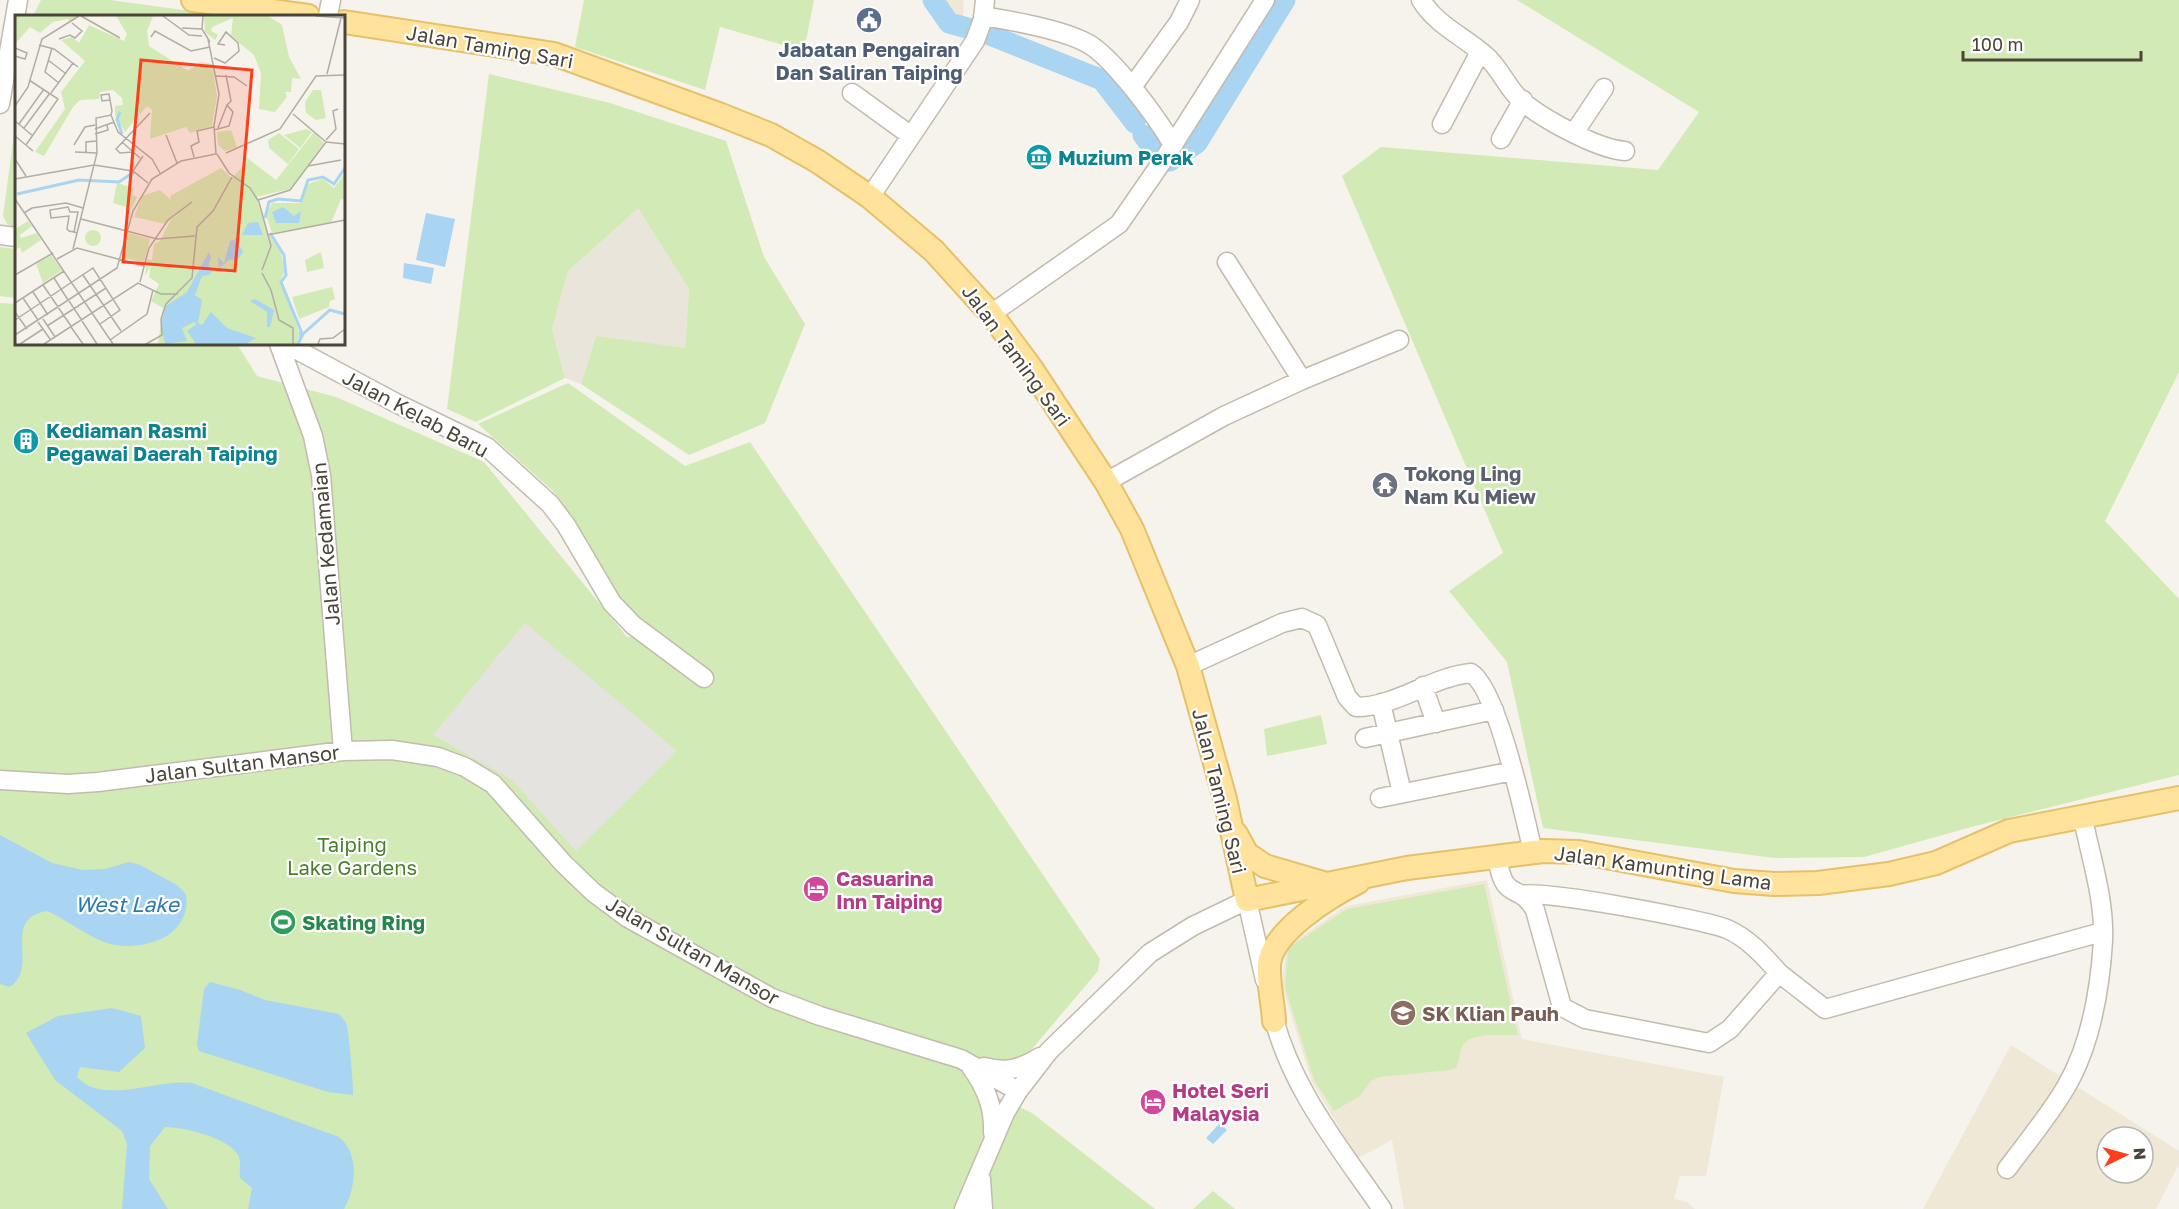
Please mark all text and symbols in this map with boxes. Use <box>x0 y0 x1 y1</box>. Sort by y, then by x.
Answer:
public building icon: Jabatan Pengairan Dan Saliran Taiping <box>854 5 884 35</box>
inset map <box>15 15 345 345</box>
street label: Jalan Taming Sari <box>405 19 575 73</box>
scale bar <box>1963 24 2142 62</box>
text: 100 m <box>1972 33 2023 55</box>
place label: Jabatan Pengairan Dan Saliran Taiping <box>775 37 963 84</box>
museum icon: Muzium Perak <box>1024 142 1054 172</box>
place label: Muzium Perak <box>1058 145 1194 169</box>
street label: Jalan Taming Sari <box>958 279 1076 431</box>
street label: Jalan Kelab Baru <box>339 364 493 462</box>
place label: Kediaman Rasmi Pegawai Daerah Taiping <box>46 418 277 465</box>
building icon: Kediaman Rasmi Pegawai Daerah Taiping <box>11 426 41 456</box>
street label: Jalan Kedamaian <box>306 461 344 627</box>
place label: Tokong Ling Nam Ku Miew <box>1404 461 1536 508</box>
temple icon: Tokong Ling Nam Ku Miew <box>1370 470 1400 500</box>
street label: Jalan Taming Sari <box>1188 706 1252 876</box>
street label: Jalan Sultan Mansor <box>143 739 341 787</box>
park label: Taiping Lake Gardens <box>287 832 417 879</box>
street label: Jalan Kamunting Lama <box>1553 840 1773 894</box>
place label: Casuarina Inn Taiping <box>836 866 943 913</box>
hotel icon: Casuarina Inn Taiping <box>801 874 831 904</box>
water label: West Lake <box>75 891 181 917</box>
street label: Jalan Sultan Mansor <box>602 891 784 1010</box>
sports icon: Skating Ring <box>268 907 298 937</box>
place label: Skating Ring <box>302 910 425 934</box>
school or university icon: SK Klian Pauh <box>1388 998 1418 1028</box>
place label: SK Klian Pauh <box>1422 1001 1559 1025</box>
place label: Hotel Seri Malaysia <box>1172 1078 1269 1125</box>
hotel icon: Hotel Seri Malaysia <box>1138 1087 1168 1117</box>
north arrow <box>2095 1125 2155 1185</box>
text: N <box>2129 1147 2150 1161</box>

